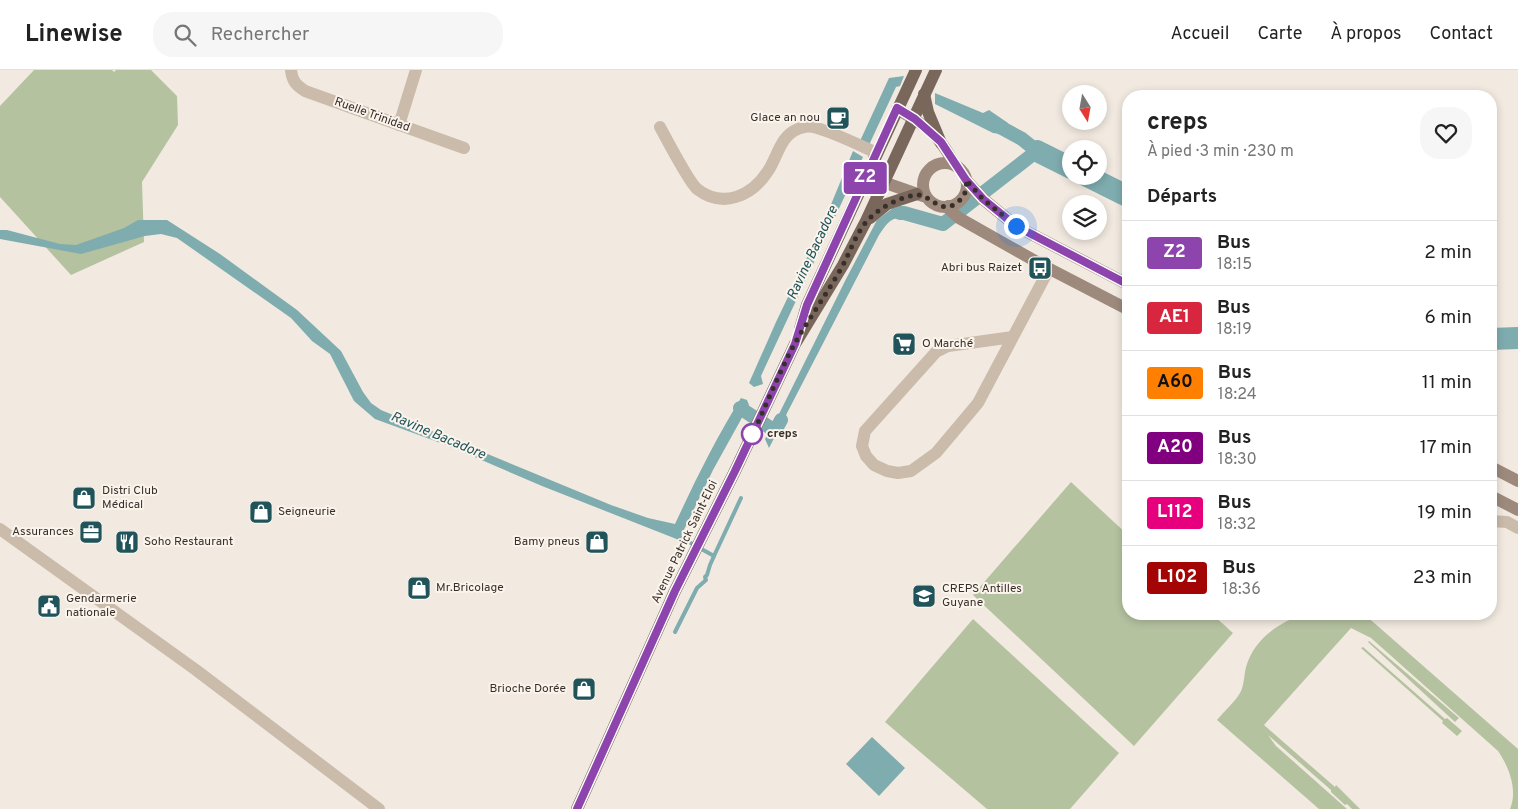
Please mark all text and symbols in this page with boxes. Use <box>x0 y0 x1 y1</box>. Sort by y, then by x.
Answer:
search box <box>153 12 503 57</box>
text: Linewise <box>25 20 123 50</box>
icon: search <box>171 21 199 49</box>
text: Rechercher <box>211 23 309 47</box>
text: Accueil <box>1170 23 1229 46</box>
text: Carte <box>1257 23 1302 46</box>
text: À propos <box>1330 23 1401 46</box>
text: Contact <box>1429 23 1493 46</box>
north arrow <box>1062 85 1108 130</box>
map controls <box>1062 85 1107 240</box>
street label: Ruelle Trinidad <box>332 94 412 136</box>
cafe icon: Glace an nou <box>825 105 851 131</box>
button: heart <box>1420 107 1472 159</box>
text: creps <box>1147 108 1208 138</box>
place label: Glace an nou <box>750 110 820 126</box>
button: locate <box>1062 140 1107 185</box>
text: À pied · 3 min · 230 m <box>1147 142 1294 162</box>
line badge: Z2 <box>842 162 888 194</box>
text: Z2 <box>854 166 876 189</box>
text: Départs <box>1147 185 1217 209</box>
button: layers <box>1062 195 1107 240</box>
water label: Ravine Bacadore <box>784 203 842 303</box>
your location <box>1004 214 1029 239</box>
text: Bus <box>1217 231 1251 255</box>
text: Z2 <box>1163 241 1186 264</box>
text: 2 min <box>1424 241 1472 265</box>
bus stop icon: Abri bus Raizet <box>1027 255 1053 281</box>
text: 18:15 <box>1217 255 1252 275</box>
place label: Abri bus Raizet <box>941 260 1022 276</box>
text: Bus <box>1217 296 1251 320</box>
text: AE1 <box>1159 306 1190 329</box>
text: 6 min <box>1425 306 1472 330</box>
text: 18:19 <box>1217 320 1252 340</box>
supermarket icon: O Marché <box>891 331 917 357</box>
place label: O Marché <box>922 336 973 352</box>
text: Bus <box>1218 361 1252 385</box>
text: A60 <box>1157 371 1193 394</box>
text: 11 min <box>1422 371 1472 395</box>
text: 18:24 <box>1218 385 1257 405</box>
water label: Ravine Bacadore <box>388 408 489 464</box>
marker: creps <box>741 423 763 445</box>
place label: creps <box>767 426 798 442</box>
text: Bus <box>1218 426 1251 450</box>
text: A20 <box>1157 436 1193 459</box>
text: 17 min <box>1420 436 1472 460</box>
text: 18:30 <box>1218 450 1257 470</box>
street label: Avenue Patrick Saint-Eloi <box>648 478 722 606</box>
place label: Distri Club Médical <box>102 483 158 513</box>
shop icon: Distri Club Médical <box>71 485 97 511</box>
text: Bus <box>1218 491 1251 515</box>
shop icon: Seigneurie <box>248 499 274 525</box>
text: L112 <box>1157 501 1193 524</box>
text: 19 min <box>1417 501 1472 525</box>
place label: Seigneurie <box>278 504 336 520</box>
text: 18:32 <box>1218 515 1256 535</box>
office icon: Assurances <box>78 519 104 545</box>
place label: Assurances <box>12 524 74 540</box>
restaurant icon: Soho Restaurant <box>114 529 140 555</box>
shop icon: Bamy pneus <box>584 529 610 555</box>
place label: Soho Restaurant <box>144 534 233 550</box>
place label: Bamy pneus <box>514 534 580 550</box>
text: Bus <box>1222 556 1256 580</box>
text: L102 <box>1157 566 1197 589</box>
text: 23 min <box>1413 566 1472 590</box>
shop icon: Mr.Bricolage <box>406 575 432 601</box>
place label: Mr.Bricolage <box>436 580 504 596</box>
text: 18:36 <box>1222 580 1261 600</box>
place label: CREPS Antilles Guyane <box>942 581 1022 611</box>
school or university icon: CREPS Antilles Guyane <box>911 583 937 609</box>
place label: Gendarmerie nationale <box>66 591 137 621</box>
public building icon: Gendarmerie nationale <box>36 593 62 619</box>
shop icon: Brioche Dorée <box>571 676 597 702</box>
place label: Brioche Dorée <box>489 681 566 697</box>

